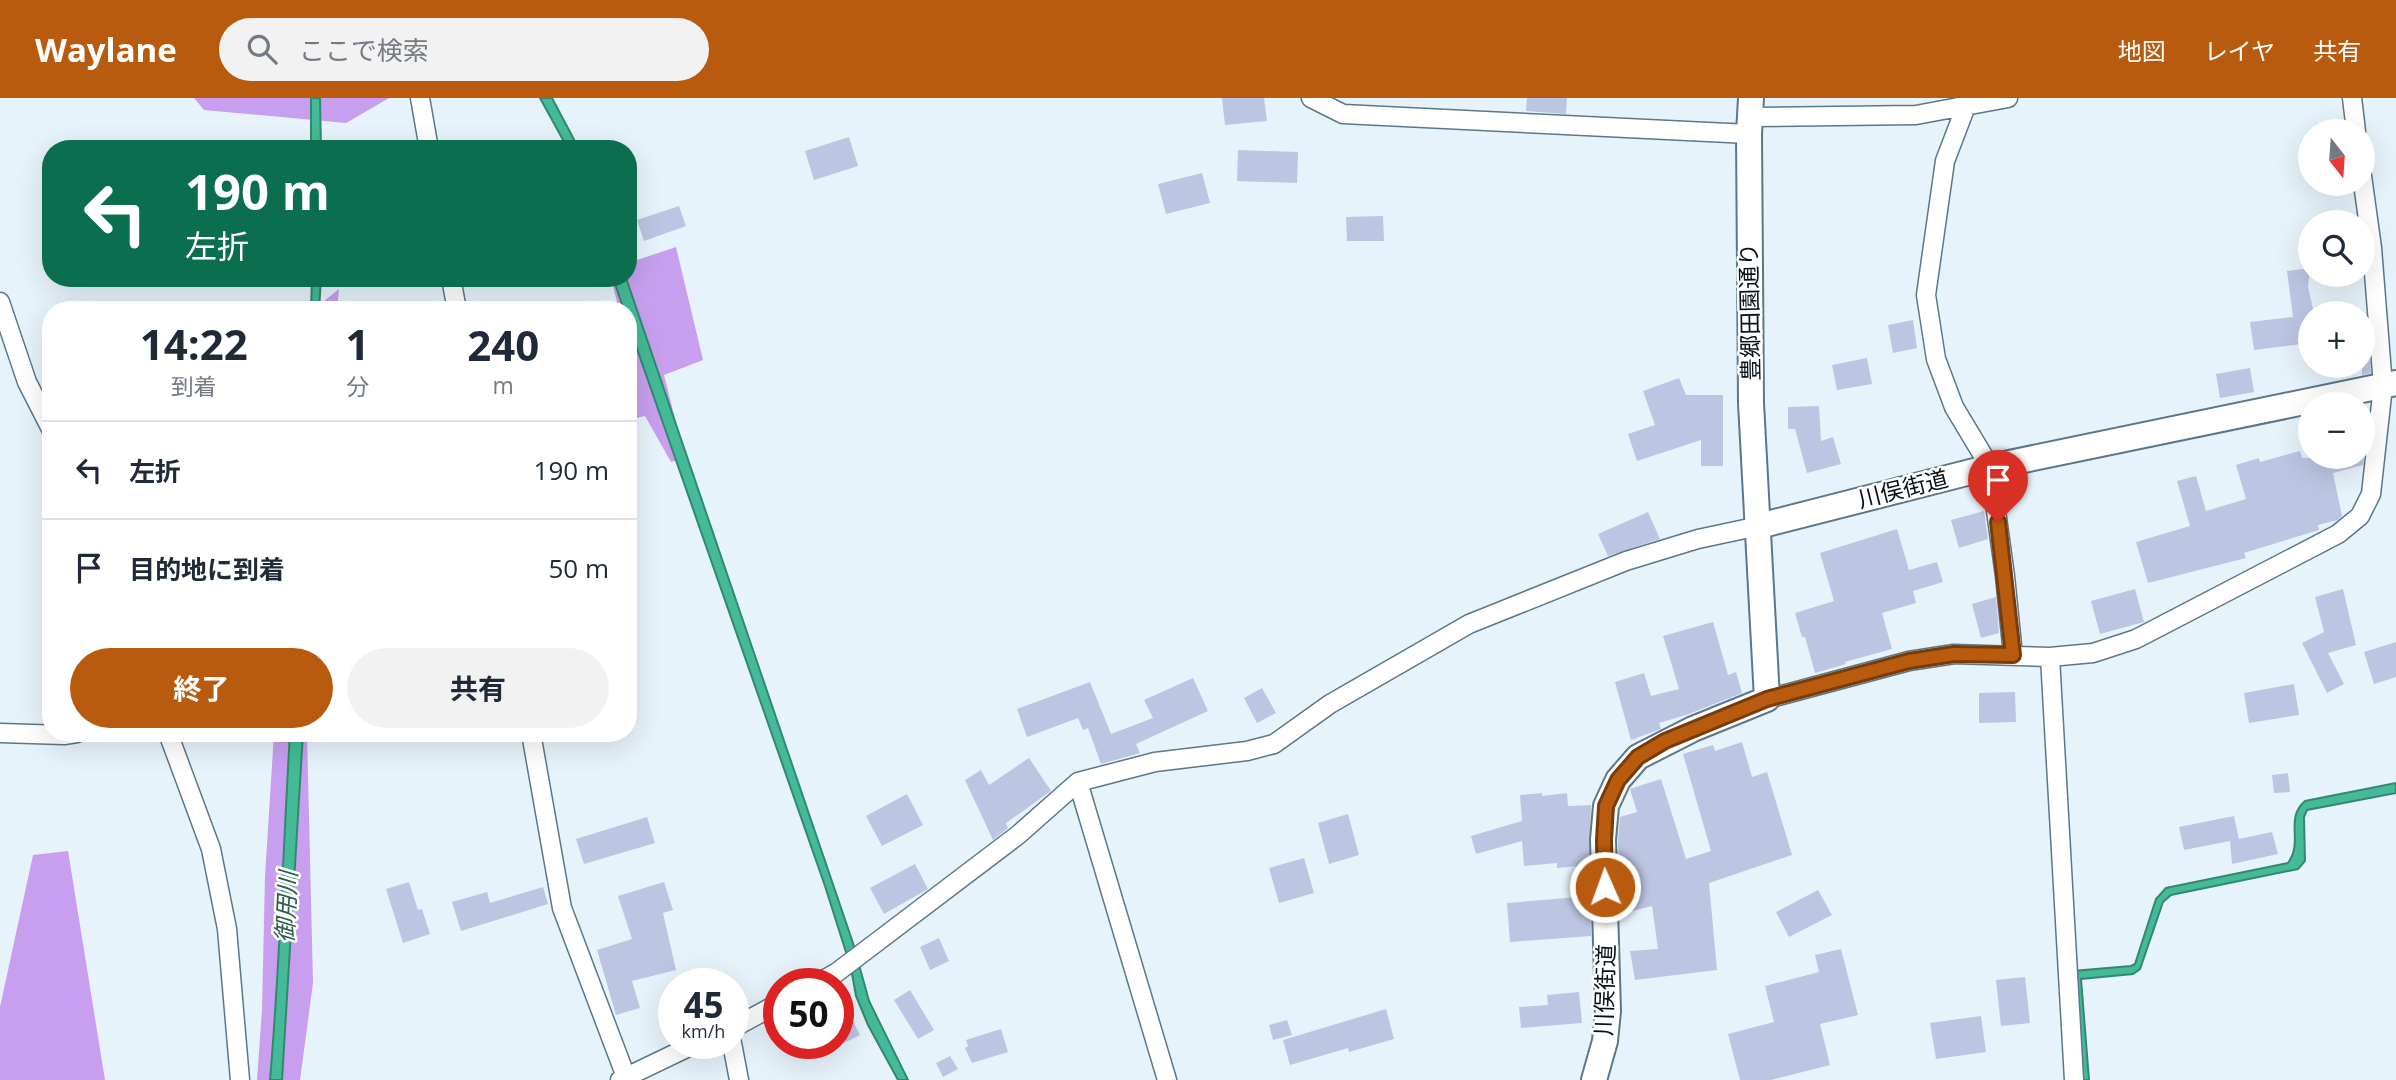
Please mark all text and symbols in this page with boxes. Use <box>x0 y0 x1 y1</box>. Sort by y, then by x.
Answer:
search box <box>219 18 709 81</box>
text: Waylane <box>35 27 177 72</box>
icon: search <box>243 30 281 68</box>
text: ここで検索 <box>299 32 429 68</box>
text: 地図 <box>2118 34 2166 67</box>
text: レイヤ <box>2204 34 2275 67</box>
text: 共有 <box>2313 34 2361 67</box>
north arrow <box>2298 119 2375 196</box>
map controls <box>2298 119 2375 469</box>
text: 190 m <box>185 158 330 224</box>
icon: left <box>70 168 161 259</box>
button: search <box>2298 210 2375 287</box>
text: 左折 <box>185 224 249 267</box>
street label: 豊郷田園通り <box>1732 243 1766 381</box>
button: + <box>2298 301 2375 378</box>
text: 14:22 <box>140 315 248 372</box>
text: 1 <box>345 315 370 372</box>
text: 240 <box>467 316 539 373</box>
text: m <box>493 369 514 401</box>
text: 到着 <box>171 370 217 402</box>
text: 分 <box>346 370 369 402</box>
button: − <box>2298 392 2375 469</box>
pin <box>1968 450 2028 522</box>
icon: left <box>70 451 108 489</box>
text: 190 m <box>534 452 609 488</box>
text: 左折 <box>129 453 181 489</box>
street label: 川俣街道 <box>1854 461 1951 515</box>
icon: arrive <box>1979 461 2017 499</box>
icon: arrive <box>70 549 108 587</box>
text: 50 m <box>548 550 609 586</box>
text: 目的地に到着 <box>129 551 285 587</box>
button: 終了 <box>70 648 333 728</box>
button: 共有 <box>347 648 609 728</box>
position arrow <box>1568 850 1642 924</box>
water label: 御用川 <box>267 867 304 944</box>
street label: 川俣街道 <box>1586 943 1622 1036</box>
speed limit sign: 50 <box>763 968 854 1059</box>
text: 45 <box>683 981 724 1028</box>
text: km/h <box>682 1019 725 1043</box>

